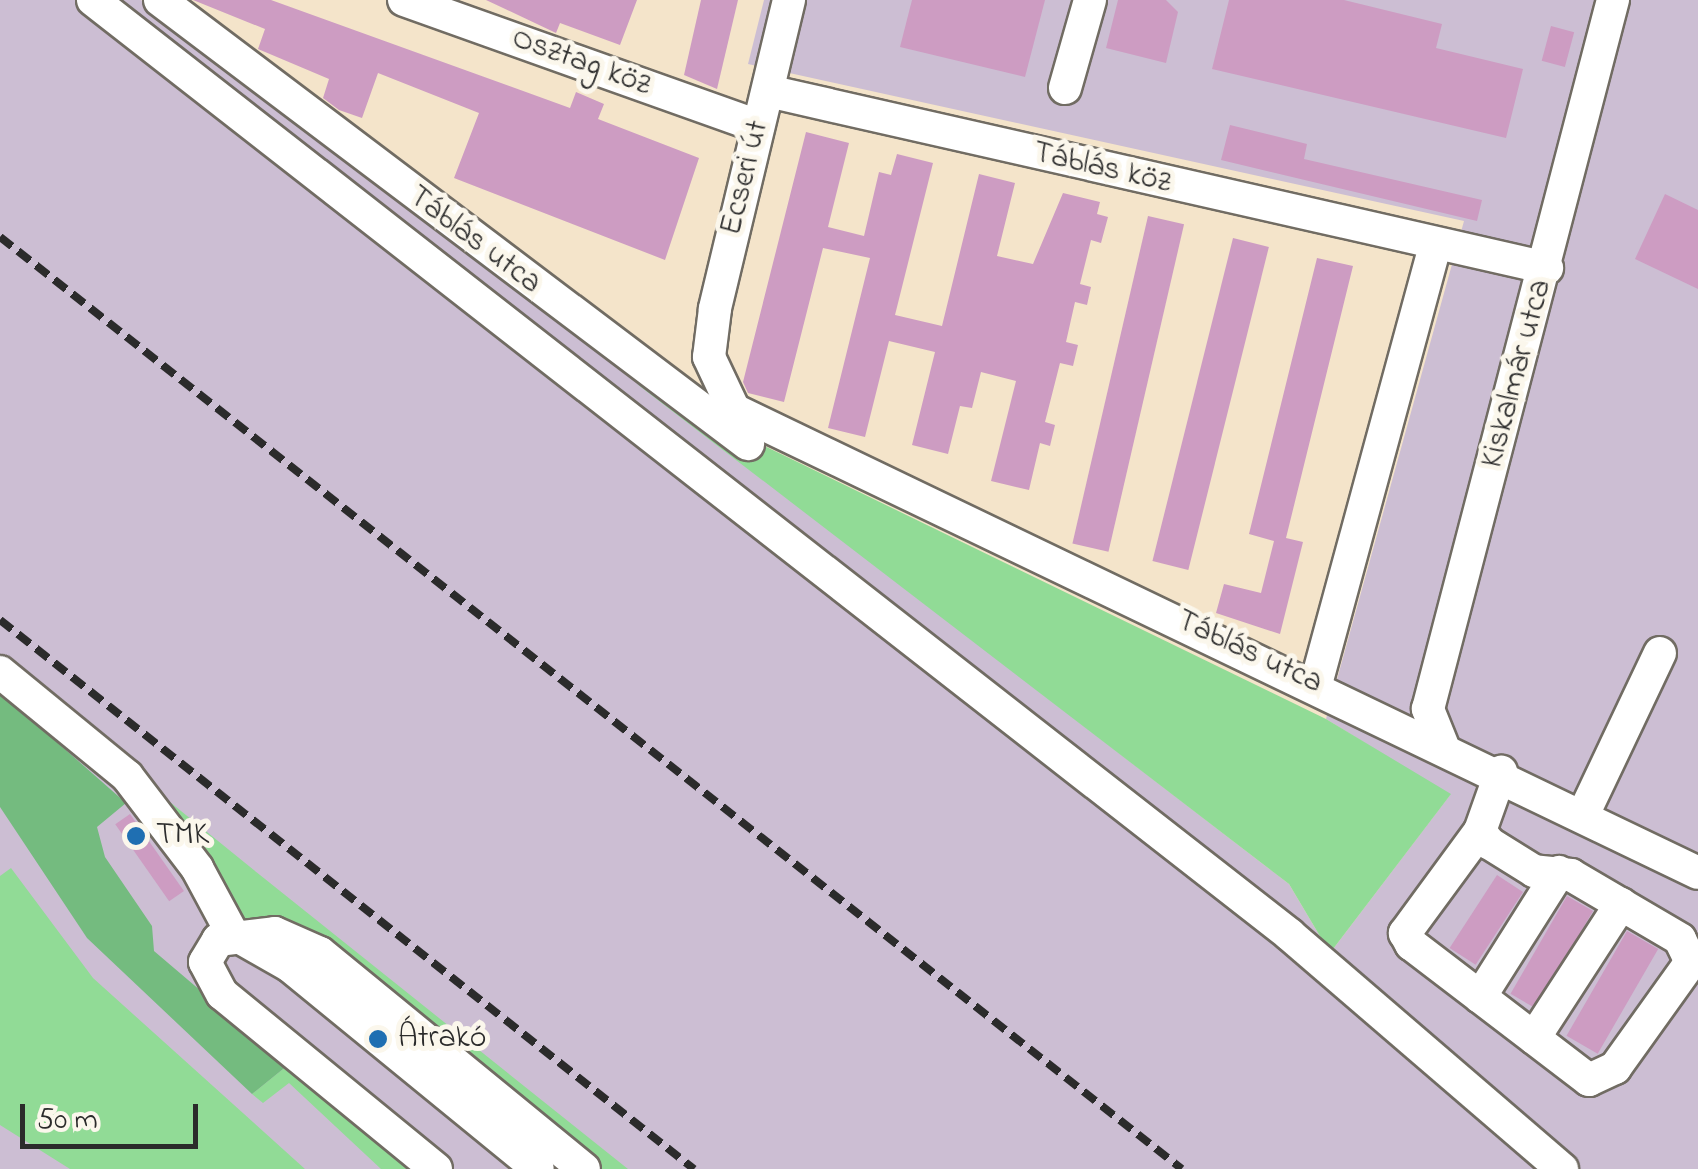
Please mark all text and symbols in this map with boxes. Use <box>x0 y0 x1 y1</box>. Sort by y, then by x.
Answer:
street label: Osztag köz <box>506 20 656 106</box>
street label: Ecseri út <box>713 117 779 239</box>
street label: Táblás köz <box>1029 135 1175 203</box>
street label: Táblás utca <box>400 178 548 304</box>
street label: Kiskalmár utca <box>1474 276 1562 472</box>
street label: Táblás utca <box>1170 602 1328 704</box>
place label: TMK <box>156 817 209 855</box>
marker: TMK <box>125 825 147 847</box>
place label: Átrakó <box>398 1020 486 1058</box>
marker: Átrakó <box>367 1028 389 1050</box>
scale bar <box>25 1084 202 1146</box>
text: 50 m <box>37 1099 98 1143</box>

